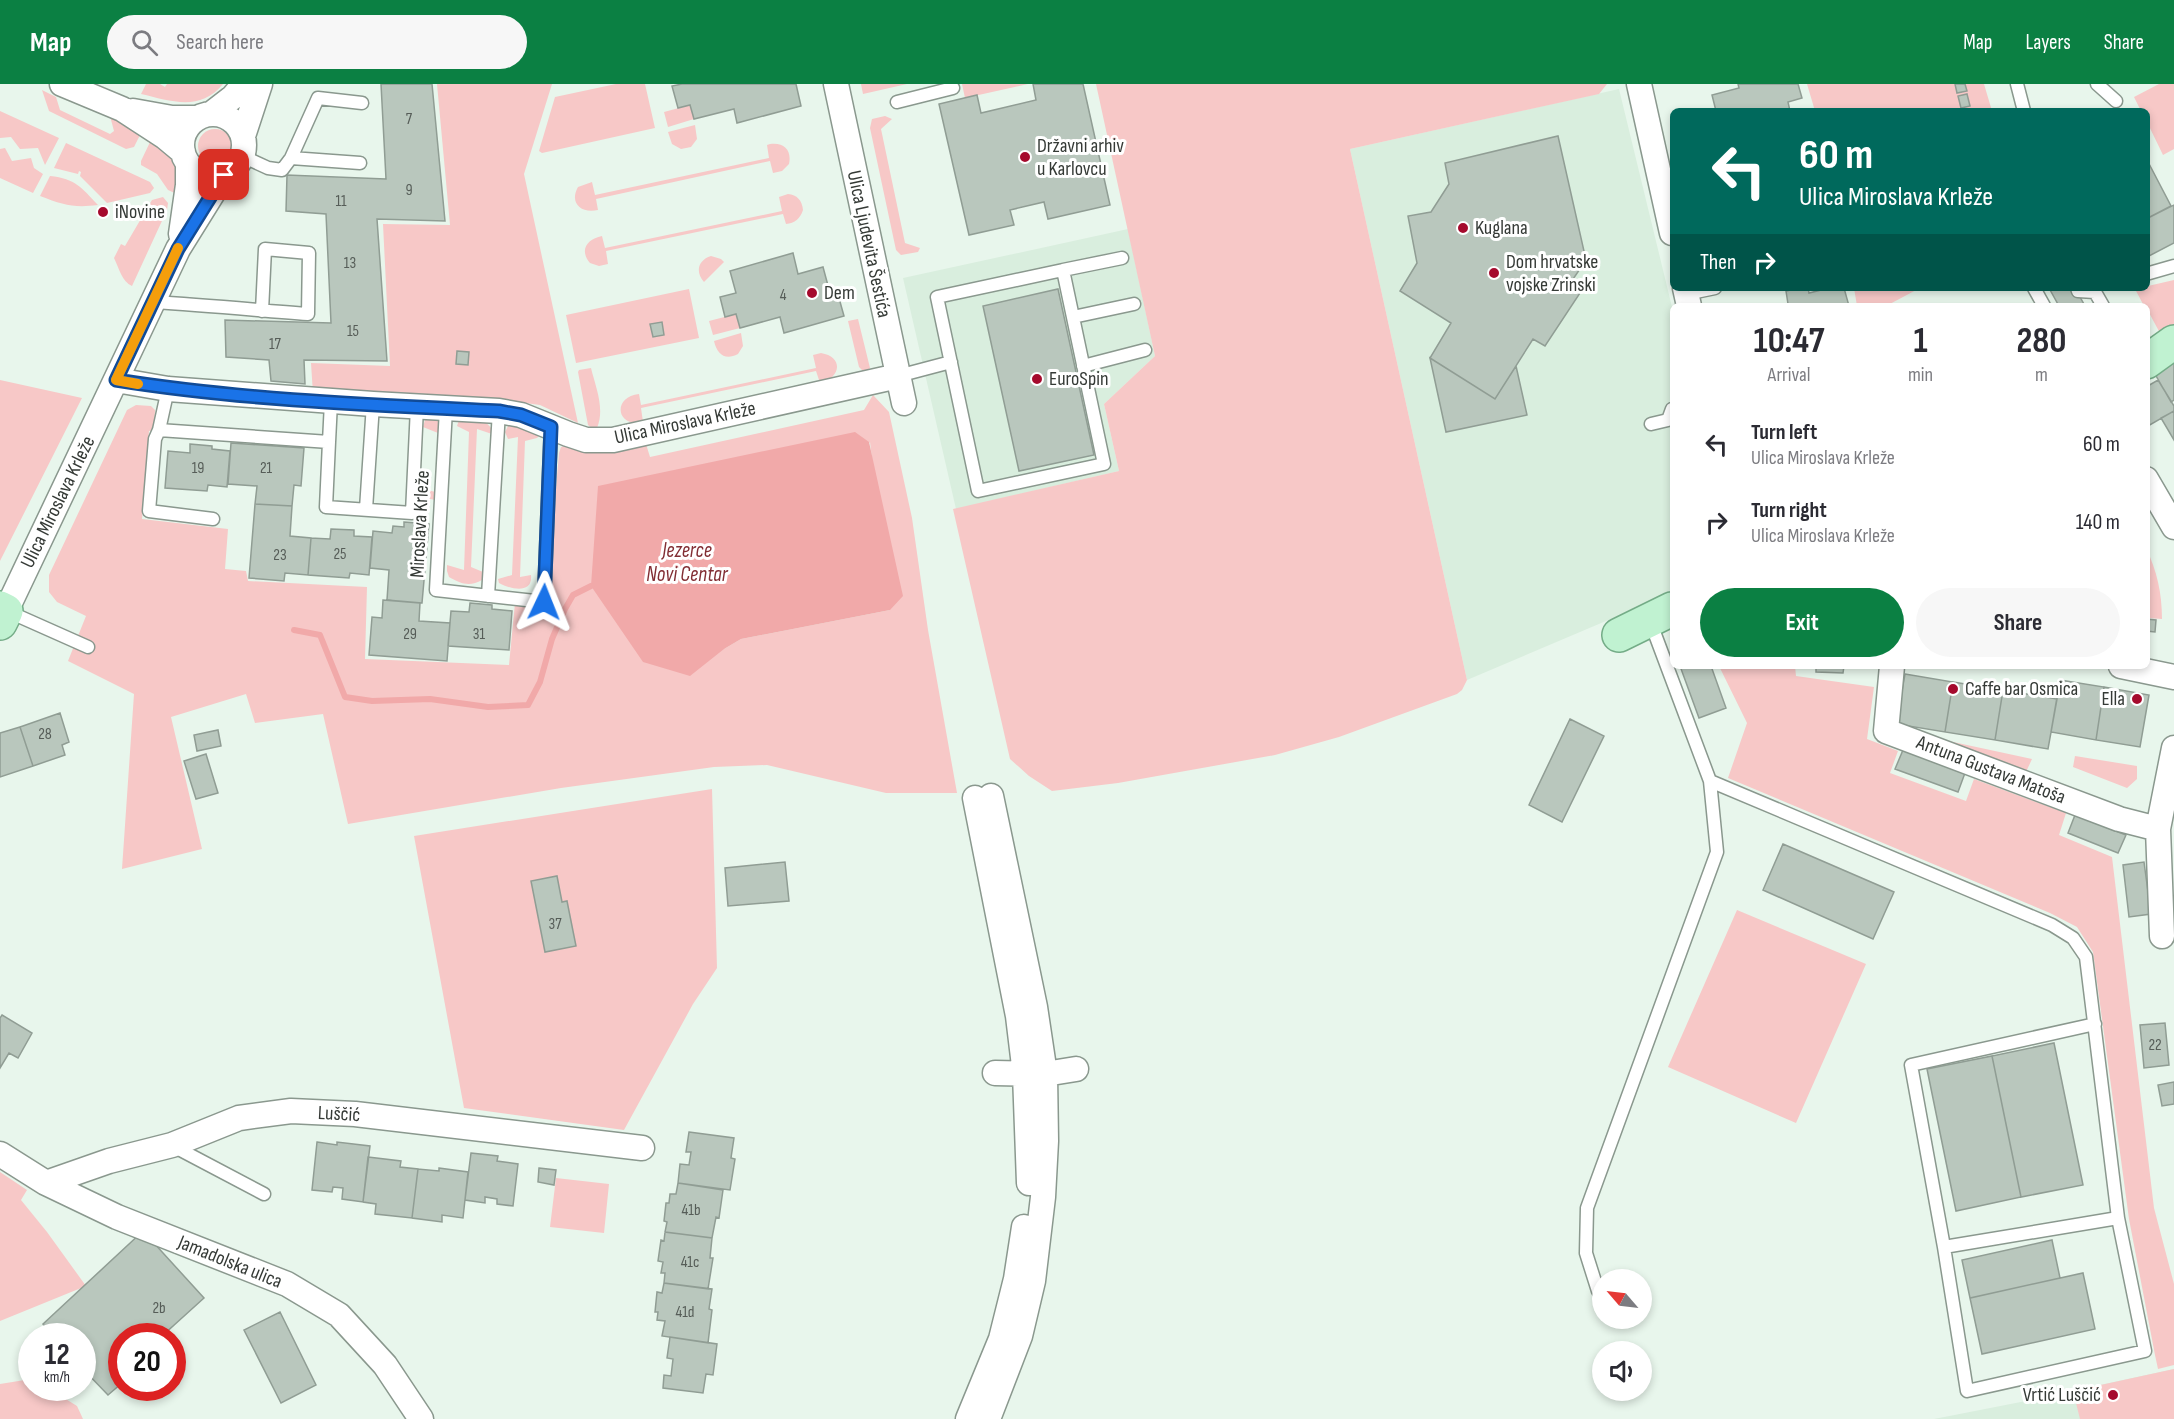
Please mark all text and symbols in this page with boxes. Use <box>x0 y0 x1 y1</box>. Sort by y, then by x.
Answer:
search box <box>107 15 527 69</box>
text: Map <box>30 26 71 59</box>
icon: search <box>128 26 161 59</box>
text: Search here <box>176 29 264 56</box>
text: Map <box>1963 30 1992 55</box>
text: Layers <box>2025 30 2071 55</box>
text: Share <box>2104 30 2144 55</box>
house number: 7 <box>406 110 413 129</box>
text: 60 m <box>1799 130 1873 181</box>
icon: left <box>1700 132 1778 210</box>
place label: Državni arhiv u Karlovcu <box>1037 134 1124 181</box>
pin <box>198 149 249 200</box>
marker: Državni arhiv u Karlovcu <box>1018 150 1032 164</box>
icon: arrive <box>207 158 240 191</box>
street label: Ulica Ljudevita Šestića <box>842 168 896 320</box>
house number: 9 <box>405 181 413 200</box>
text: Ulica Miroslava Krleže <box>1799 181 1993 213</box>
house number: 11 <box>335 192 347 211</box>
place label: iNovine <box>115 200 165 224</box>
marker: iNovine <box>96 205 110 219</box>
place label: Kuglana <box>1475 216 1528 240</box>
marker: Kuglana <box>1456 221 1470 235</box>
icon: right <box>1748 246 1781 279</box>
text: Then <box>1700 249 1736 276</box>
place label: Dom hrvatske vojske Zrinski <box>1506 250 1598 297</box>
house number: 13 <box>344 254 356 273</box>
marker: Dom hrvatske vojske Zrinski <box>1487 266 1501 280</box>
place label: Dem <box>824 281 855 305</box>
house number: 4 <box>780 286 787 305</box>
marker: Dem <box>805 286 819 300</box>
text: 10:47 <box>1754 320 1824 363</box>
text: 1 <box>1913 320 1928 363</box>
text: 280 <box>2017 320 2066 363</box>
house number: 15 <box>347 322 359 341</box>
house number: 17 <box>269 335 282 354</box>
text: Arrival <box>1767 363 1810 387</box>
text: min <box>1908 363 1933 387</box>
text: m <box>2035 363 2048 387</box>
place label: EuroSpin <box>1049 367 1108 391</box>
marker: EuroSpin <box>1030 372 1044 386</box>
street label: Ulica Miroslava Krleže <box>612 396 758 450</box>
text: Turn left <box>1751 419 1817 446</box>
icon: left <box>1700 428 1733 461</box>
text: 60 m <box>2083 431 2120 458</box>
street label: Ulica Miroslava Krleže <box>16 432 100 572</box>
text: Ulica Miroslava Krleže <box>1751 446 1895 470</box>
house number: 19 <box>192 459 204 478</box>
house number: 21 <box>260 459 273 478</box>
street label: Miroslava Krleže <box>405 470 435 578</box>
text: Turn right <box>1751 497 1827 524</box>
icon: right <box>1700 506 1733 539</box>
text: 140 m <box>2076 509 2120 536</box>
text: Ulica Miroslava Krleže <box>1751 524 1895 548</box>
water label: Jezerce Novi Centar <box>646 538 729 587</box>
house number: 25 <box>333 545 347 564</box>
house number: 23 <box>273 546 287 565</box>
position arrow <box>512 570 576 634</box>
button: Exit <box>1700 588 1904 657</box>
button: Share <box>1916 588 2120 657</box>
house number: 29 <box>403 625 417 644</box>
house number: 31 <box>473 625 486 644</box>
place label: Caffe bar Osmica <box>1965 677 2078 701</box>
marker: Caffe bar Osmica <box>1946 682 1960 696</box>
place label: Ella <box>2102 687 2125 711</box>
marker: Ella <box>2130 692 2144 706</box>
house number: 28 <box>38 725 52 744</box>
street label: Antuna Gustava Matoša <box>1912 730 2069 809</box>
house number: 37 <box>548 915 562 934</box>
house number: 22 <box>2148 1036 2162 1055</box>
street label: Luščić <box>317 1101 361 1127</box>
house number: 41b <box>681 1201 701 1220</box>
street label: Jamadolska ulica <box>174 1230 286 1294</box>
house number: 41c <box>681 1253 699 1272</box>
north arrow <box>1592 1269 1652 1329</box>
map controls <box>1592 1269 1652 1401</box>
house number: 2b <box>152 1299 166 1318</box>
house number: 41d <box>675 1303 695 1322</box>
speed limit sign: 20 <box>108 1323 186 1401</box>
text: 12 <box>44 1337 70 1373</box>
button: sound <box>1592 1341 1652 1401</box>
text: km/h <box>44 1368 70 1387</box>
place label: Vrtić Luščić <box>2023 1383 2101 1407</box>
marker: Vrtić Luščić <box>2106 1388 2120 1402</box>

